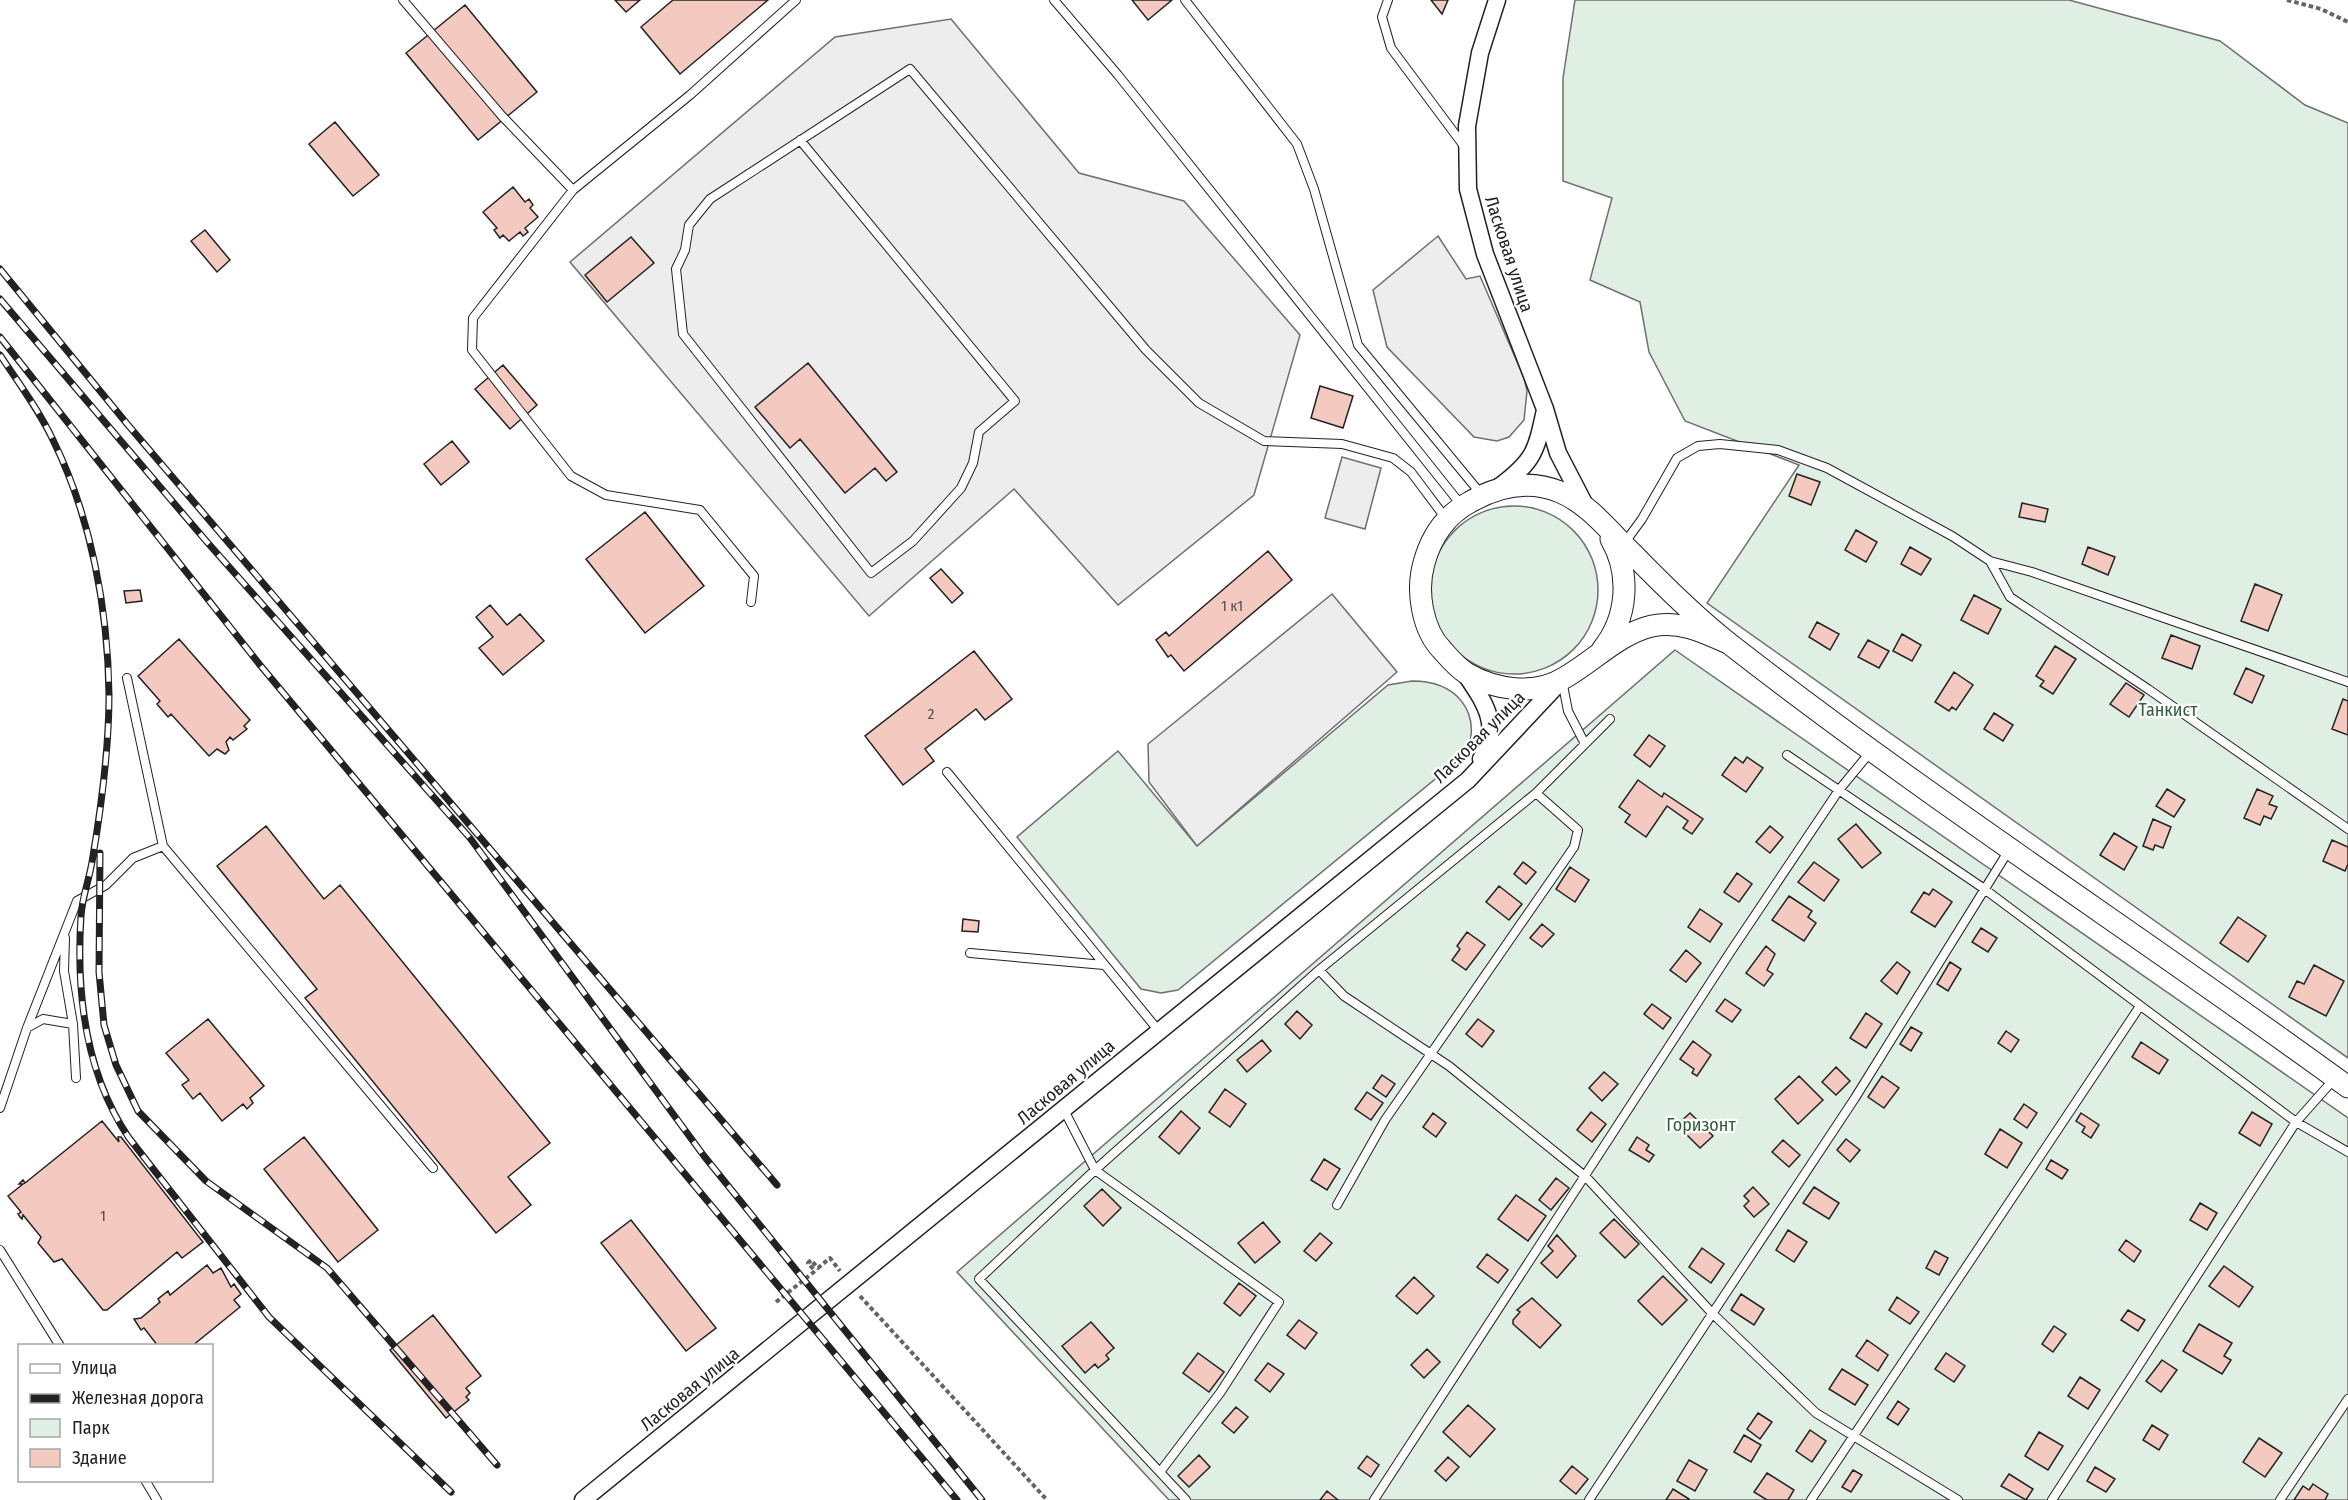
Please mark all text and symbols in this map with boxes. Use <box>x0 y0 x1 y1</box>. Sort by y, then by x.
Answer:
street label: Ласковая улица <box>1480 193 1538 315</box>
house number: 1 к1 <box>1221 597 1243 615</box>
street label: Ласковая улица <box>1429 686 1530 787</box>
park label: Танкист <box>2139 699 2198 721</box>
house number: 2 <box>928 705 935 723</box>
street label: Ласковая улица <box>1013 1035 1119 1129</box>
park label: Горизонт <box>1666 1114 1736 1136</box>
house number: 1 <box>100 1207 106 1225</box>
street label: Ласковая улица <box>636 1342 744 1436</box>
legend <box>18 1344 213 1482</box>
text: Улица <box>71 1357 117 1379</box>
text: Железная дорога <box>72 1387 204 1409</box>
text: Парк <box>72 1417 110 1439</box>
text: Здание <box>72 1447 127 1469</box>

